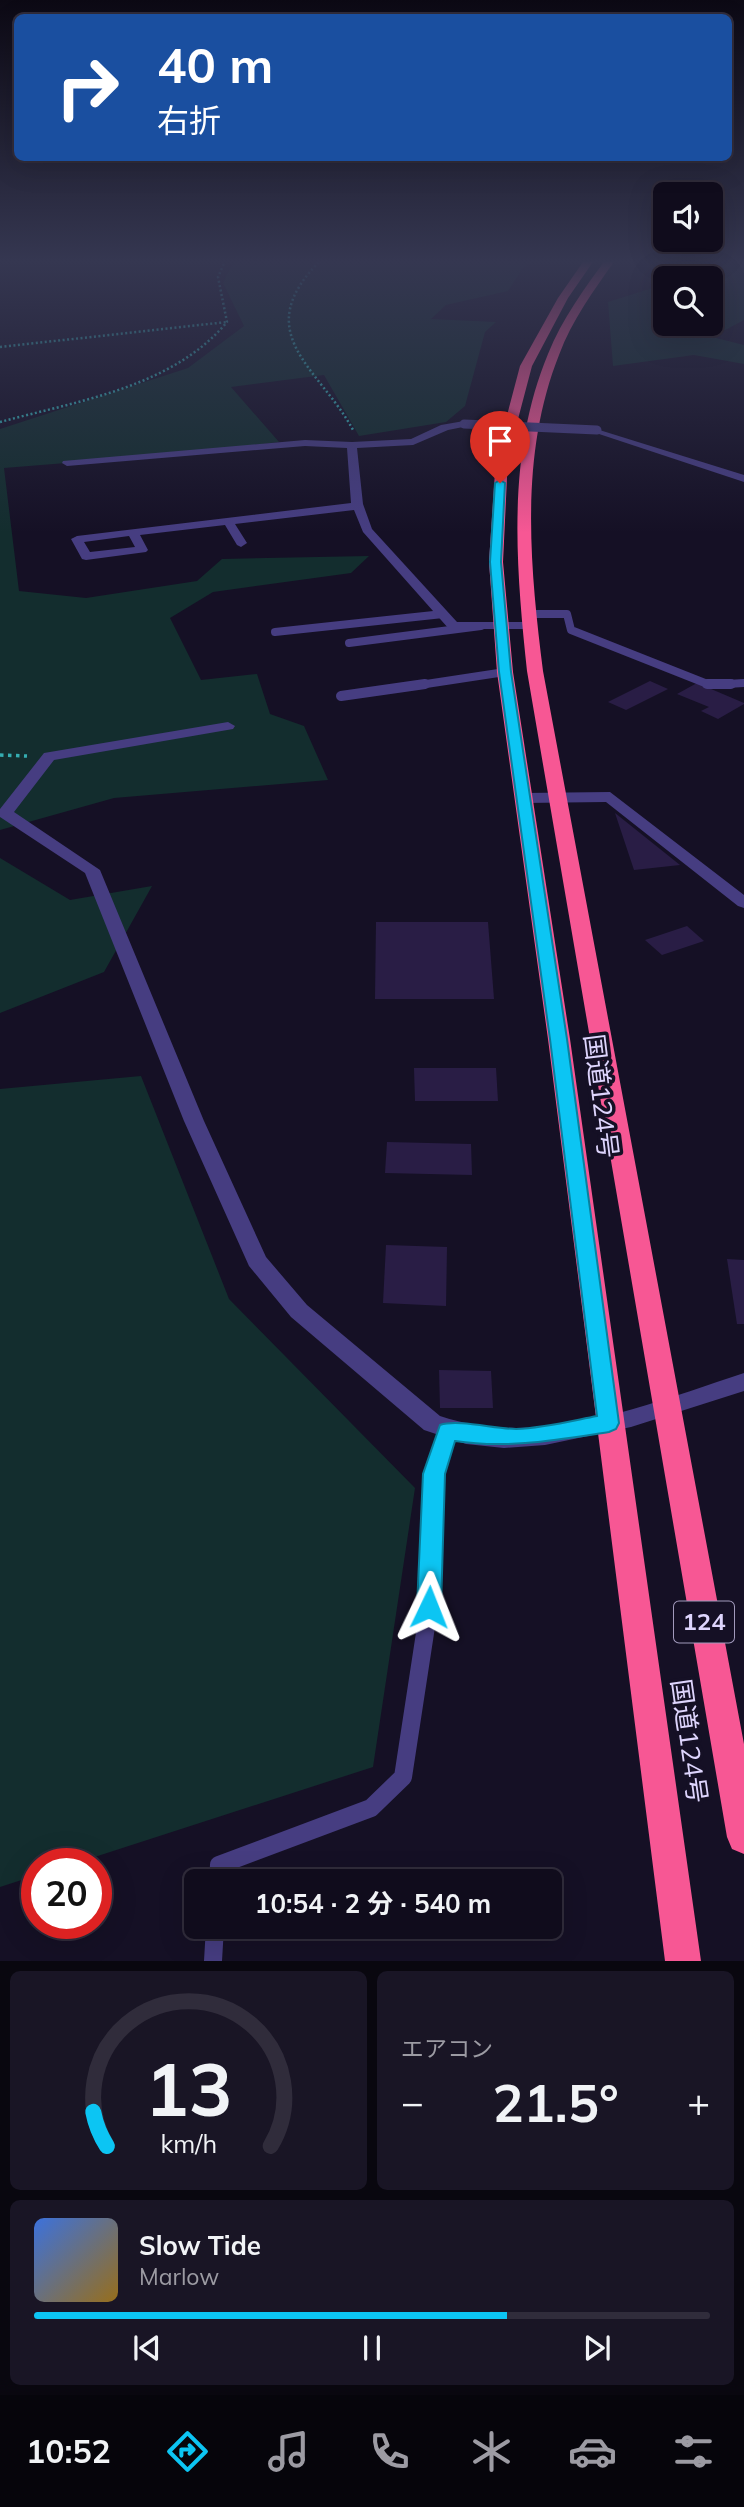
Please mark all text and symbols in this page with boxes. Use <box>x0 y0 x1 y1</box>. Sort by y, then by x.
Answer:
text: 40 m <box>157 34 273 95</box>
icon: right <box>42 42 133 133</box>
text: 右折 <box>157 100 221 140</box>
map controls <box>653 182 723 336</box>
button: sound <box>653 182 723 252</box>
button: search <box>653 266 723 336</box>
pin <box>470 411 530 483</box>
icon: arrive <box>481 422 519 460</box>
street label: 国道124号 <box>578 1032 625 1160</box>
position arrow <box>392 1570 466 1644</box>
road number: 124 <box>674 1602 734 1642</box>
street label: 国道124号 <box>664 1677 715 1805</box>
speed limit sign: 20 <box>21 1848 112 1939</box>
text: 10:54 · 2 分 · 540 m <box>255 1887 491 1920</box>
text: エアコン <box>401 2034 493 2063</box>
text: 13 <box>145 2044 232 2135</box>
text: 21.5° <box>492 2070 619 2135</box>
text: − <box>401 2078 424 2126</box>
text: + <box>687 2078 710 2126</box>
text: km/h <box>160 2128 217 2159</box>
text: Slow Tide <box>139 2229 261 2262</box>
text: Marlow <box>139 2262 219 2291</box>
icon: previous <box>128 2329 166 2367</box>
icon: pause <box>353 2329 391 2367</box>
icon: next <box>578 2329 616 2367</box>
icon: directions <box>163 2427 212 2476</box>
icon: music <box>264 2427 313 2476</box>
icon: phone <box>365 2427 414 2476</box>
icon: climate <box>467 2427 516 2476</box>
icon: car <box>568 2427 617 2476</box>
icon: filters <box>669 2427 718 2476</box>
text: 10:52 <box>26 2431 111 2471</box>

